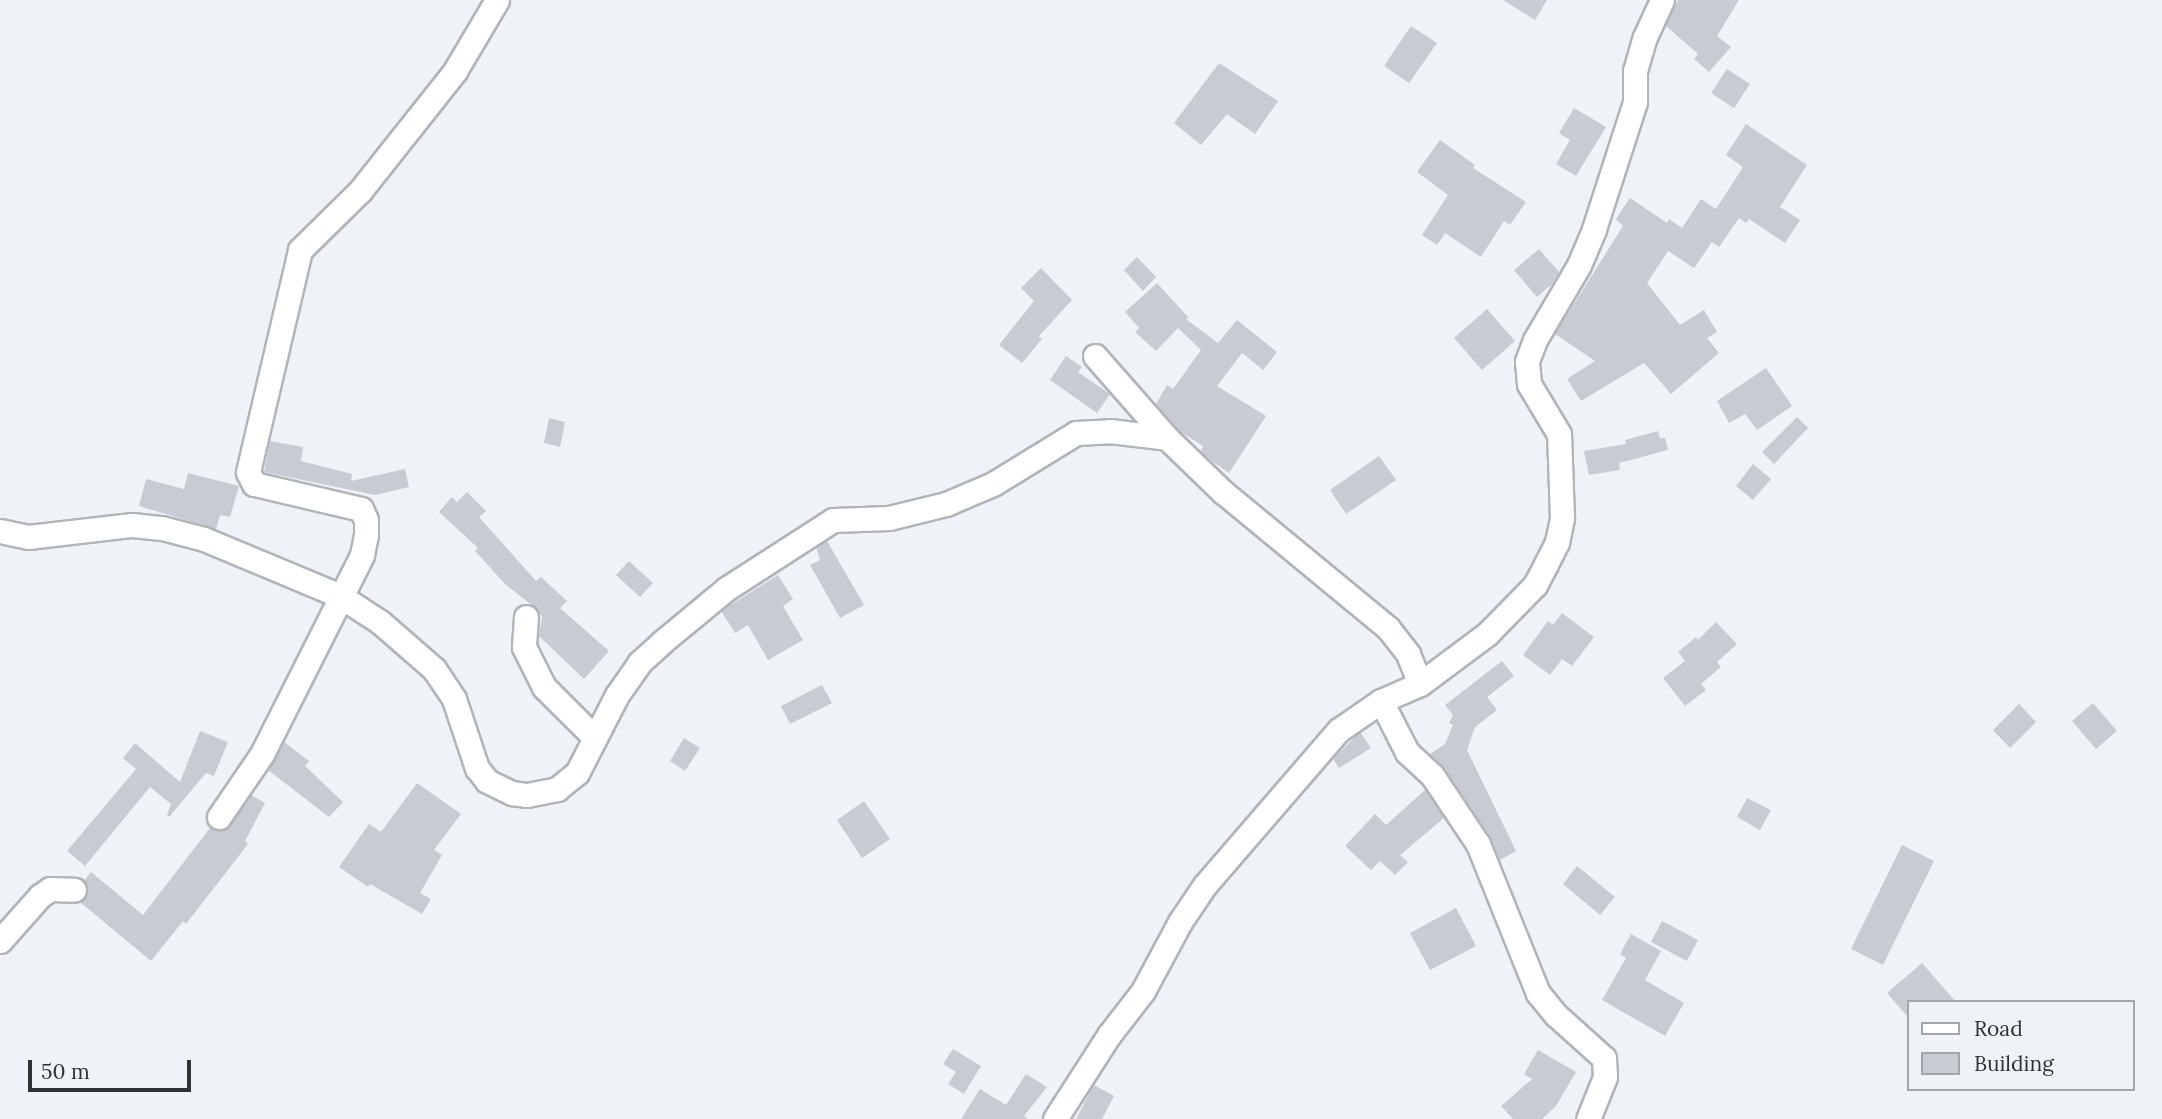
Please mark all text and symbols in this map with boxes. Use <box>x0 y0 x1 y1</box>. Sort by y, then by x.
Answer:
legend <box>1906 1000 2134 1091</box>
text: Road <box>1974 1015 2023 1042</box>
scale bar <box>32 1046 194 1090</box>
text: Building <box>1974 1050 2054 1077</box>
text: 50 m <box>41 1058 90 1085</box>

